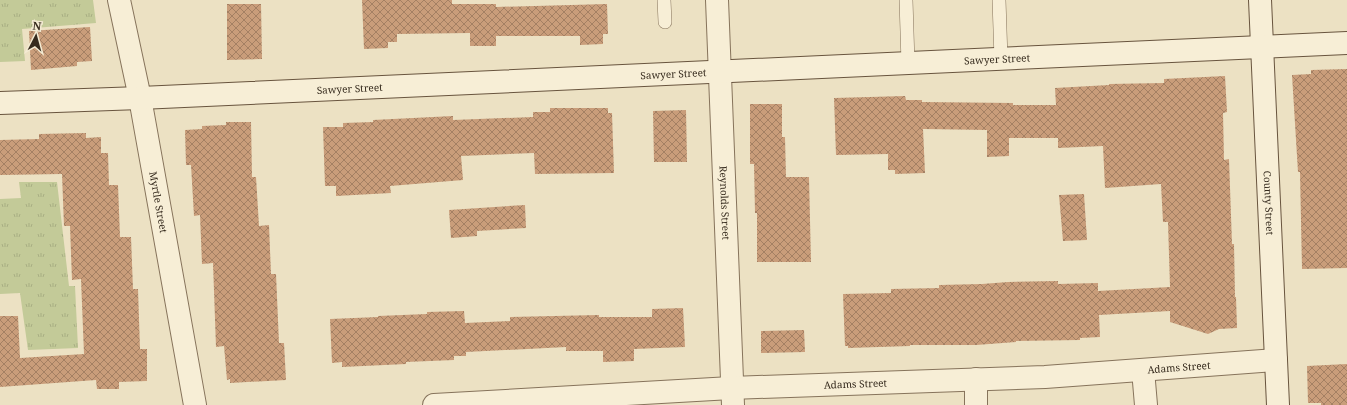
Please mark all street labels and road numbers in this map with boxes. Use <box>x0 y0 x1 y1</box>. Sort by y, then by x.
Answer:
street label: Sawyer Street <box>964 50 1031 67</box>
street label: Sawyer Street <box>640 65 707 82</box>
street label: Sawyer Street <box>316 80 383 97</box>
street label: Reynolds Street <box>717 166 733 241</box>
street label: Myrtle Street <box>146 170 171 234</box>
street label: County Street <box>1261 170 1277 236</box>
street label: Adams Street <box>1147 358 1211 376</box>
street label: Adams Street <box>824 376 888 392</box>

